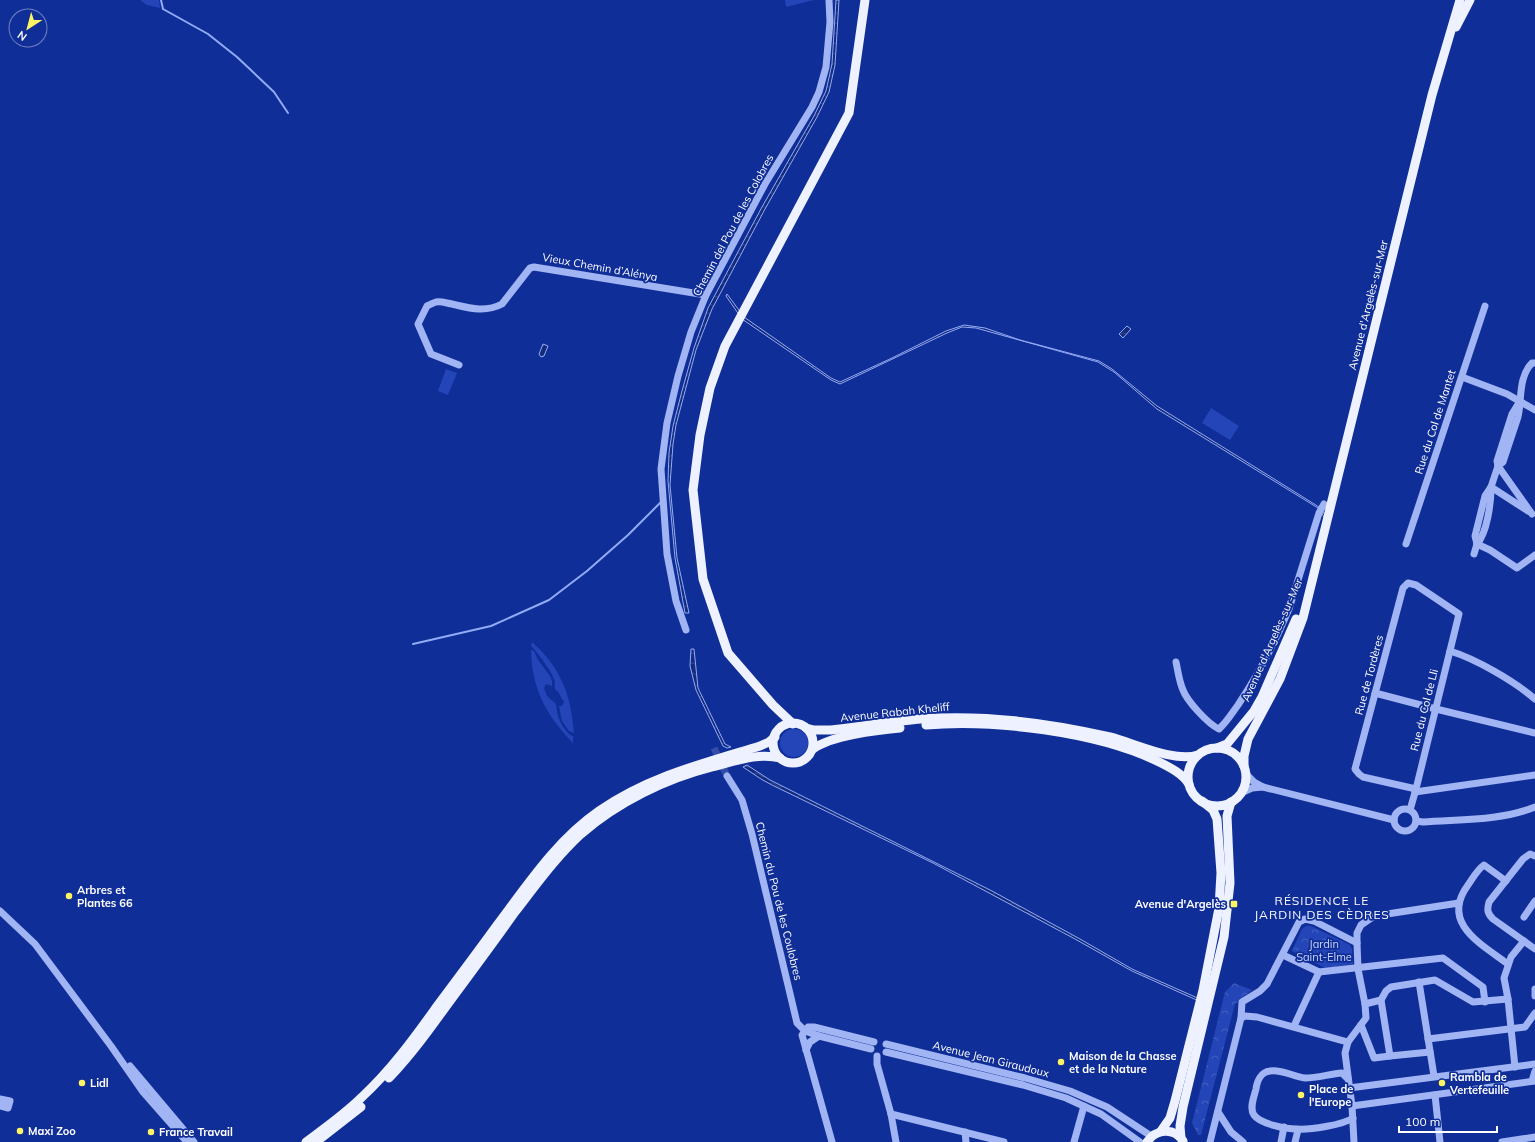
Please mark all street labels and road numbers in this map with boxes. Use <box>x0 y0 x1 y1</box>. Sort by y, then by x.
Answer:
street label: Chemin del Pou de les Colobres <box>690 152 776 298</box>
street label: Avenue d'Argelès-sur-Mer <box>1345 239 1391 371</box>
street label: Vieux Chemin d’Alénya <box>541 250 659 284</box>
street label: Rue du Col de Mantet <box>1411 368 1459 476</box>
street label: Avenue d'Argelès-sur-Mer <box>1238 576 1306 704</box>
street label: Rue de Tordères <box>1352 633 1386 717</box>
street label: Rue du Col de Lli <box>1407 667 1441 753</box>
street label: Avenue Rabah Kheliff <box>840 699 951 725</box>
street label: Chemin du Pou de les Coulobres <box>753 820 805 982</box>
street label: Avenue Jean Giraudoux <box>931 1038 1051 1080</box>

